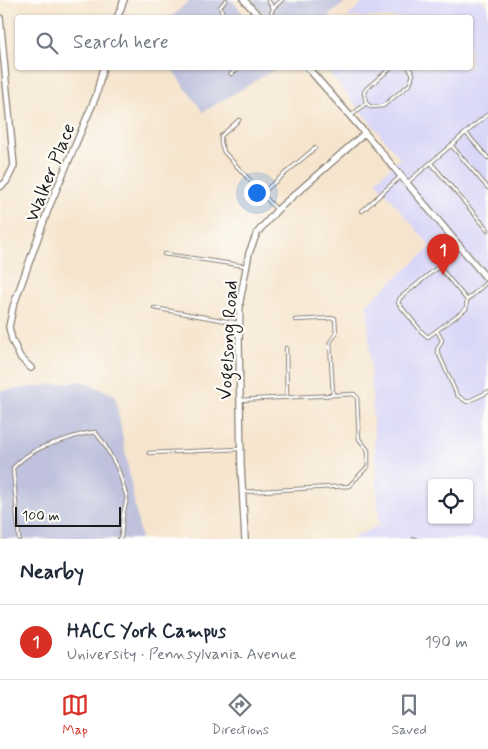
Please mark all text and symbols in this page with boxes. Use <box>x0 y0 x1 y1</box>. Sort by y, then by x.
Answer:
search box <box>15 15 473 70</box>
icon: search <box>33 29 61 57</box>
text: Search here <box>73 30 169 55</box>
street label: Walker Place <box>19 120 81 226</box>
your location <box>244 180 270 206</box>
pin: 1 <box>427 234 459 275</box>
street label: Vogelsong Road <box>213 280 247 401</box>
map controls <box>428 479 473 524</box>
button: locate <box>428 479 473 524</box>
scale bar <box>15 504 121 527</box>
text: 100 m <box>22 507 60 525</box>
text: Nearby <box>20 558 84 586</box>
text: HACC York Campus <box>67 619 226 644</box>
text: 1 <box>32 632 40 653</box>
text: 190 m <box>425 632 468 653</box>
text: University · Pennsylvania Avenue <box>67 644 297 665</box>
tab: Map <box>61 691 89 739</box>
tab: Directions <box>212 691 269 739</box>
tab: Saved <box>391 691 427 739</box>

